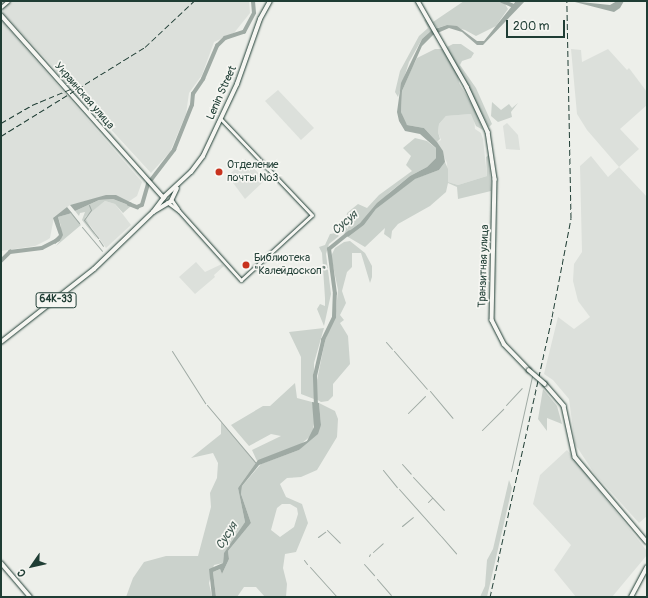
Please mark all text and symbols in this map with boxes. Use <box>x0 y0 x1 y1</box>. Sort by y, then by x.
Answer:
scale bar <box>508 12 567 38</box>
text: 200 m <box>513 19 549 34</box>
street label: Украинская улица <box>51 60 117 132</box>
street label: Lenin Street <box>204 64 240 122</box>
place label: Отделение почты №3 <box>227 159 279 185</box>
marker: Отделение почты №3 <box>214 167 224 177</box>
water label: Сусуя <box>329 208 361 238</box>
street label: Транзитная улица <box>476 224 492 308</box>
place label: Библиотека "Калейдоскоп" <box>254 252 326 278</box>
marker: Библиотека "Калейдоскоп" <box>241 260 251 270</box>
road number: 64К-33 <box>35 292 77 308</box>
water label: Сусуя <box>213 520 241 552</box>
north arrow <box>12 546 52 586</box>
text: С <box>14 567 29 579</box>

